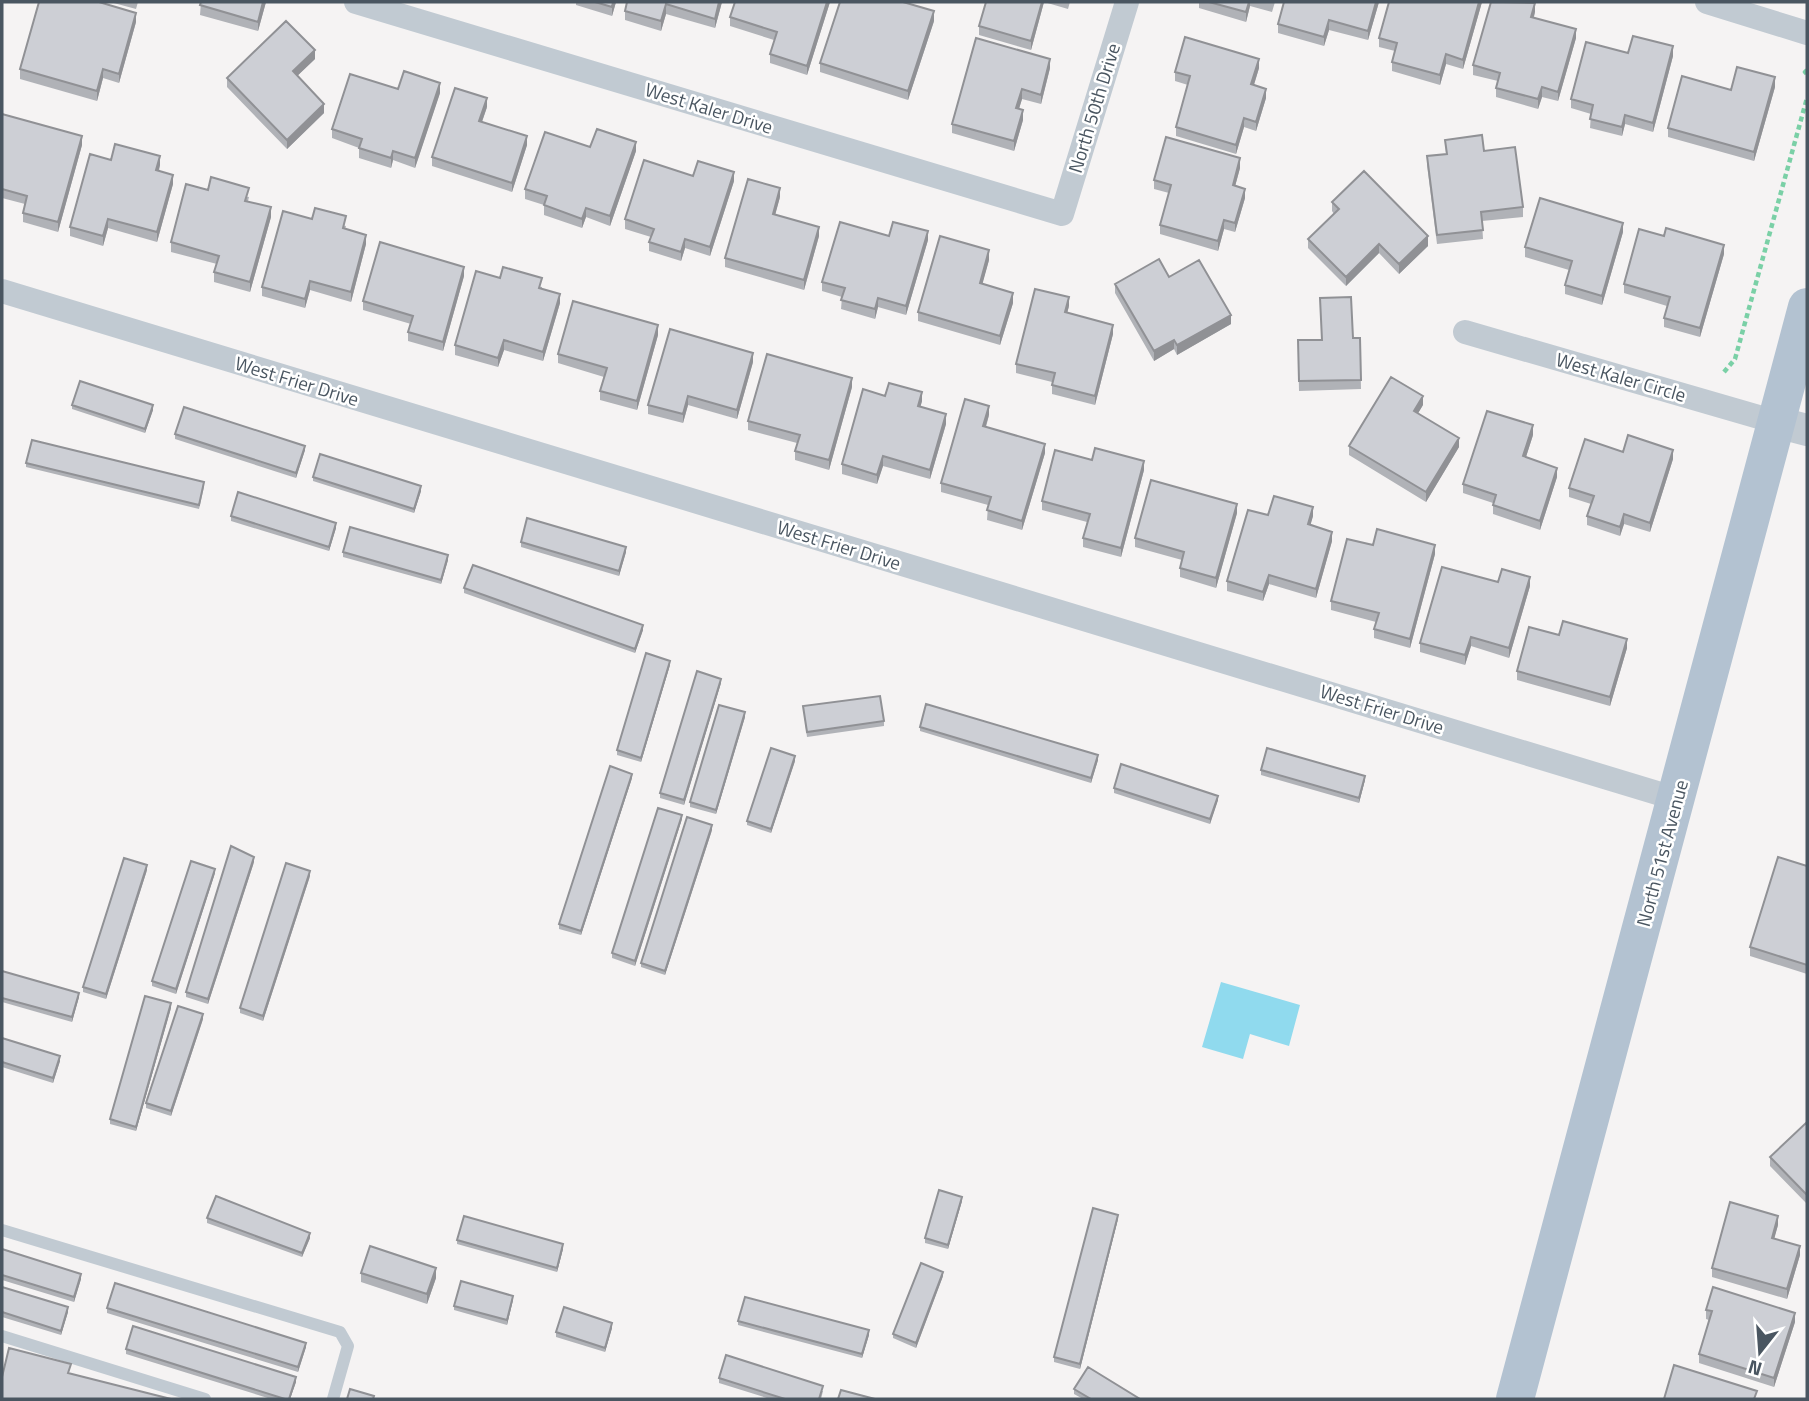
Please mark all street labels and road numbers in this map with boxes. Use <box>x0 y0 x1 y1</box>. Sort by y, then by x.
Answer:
street label: North 50th Drive <box>1060 39 1127 176</box>
street label: West Kaler Drive <box>642 74 777 141</box>
street label: West Kaler Circle <box>1553 344 1690 409</box>
street label: West Frier Drive <box>232 348 363 413</box>
street label: West Frier Drive <box>774 512 905 577</box>
street label: West Frier Drive <box>1317 676 1448 741</box>
street label: North 51st Avenue <box>1628 776 1695 929</box>

